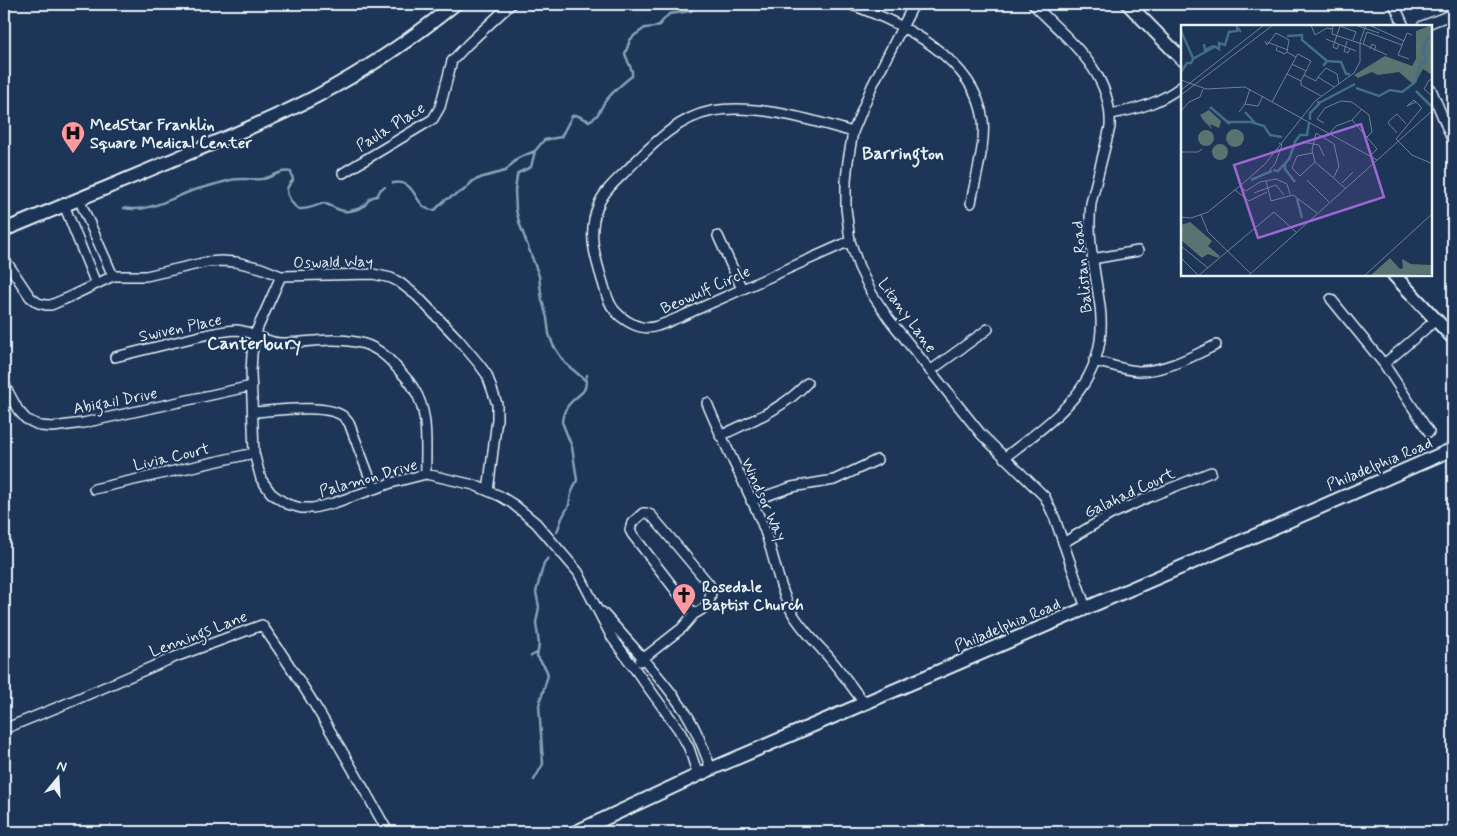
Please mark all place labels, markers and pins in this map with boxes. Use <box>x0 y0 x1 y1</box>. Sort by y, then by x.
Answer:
place label: MedStar Franklin Square Medical Center <box>90 115 252 154</box>
hospital icon: MedStar Franklin Square Medical Center <box>60 120 86 154</box>
place label: Rosedale Baptist Church <box>702 577 804 616</box>
church icon: Rosedale Baptist Church <box>671 582 697 616</box>

